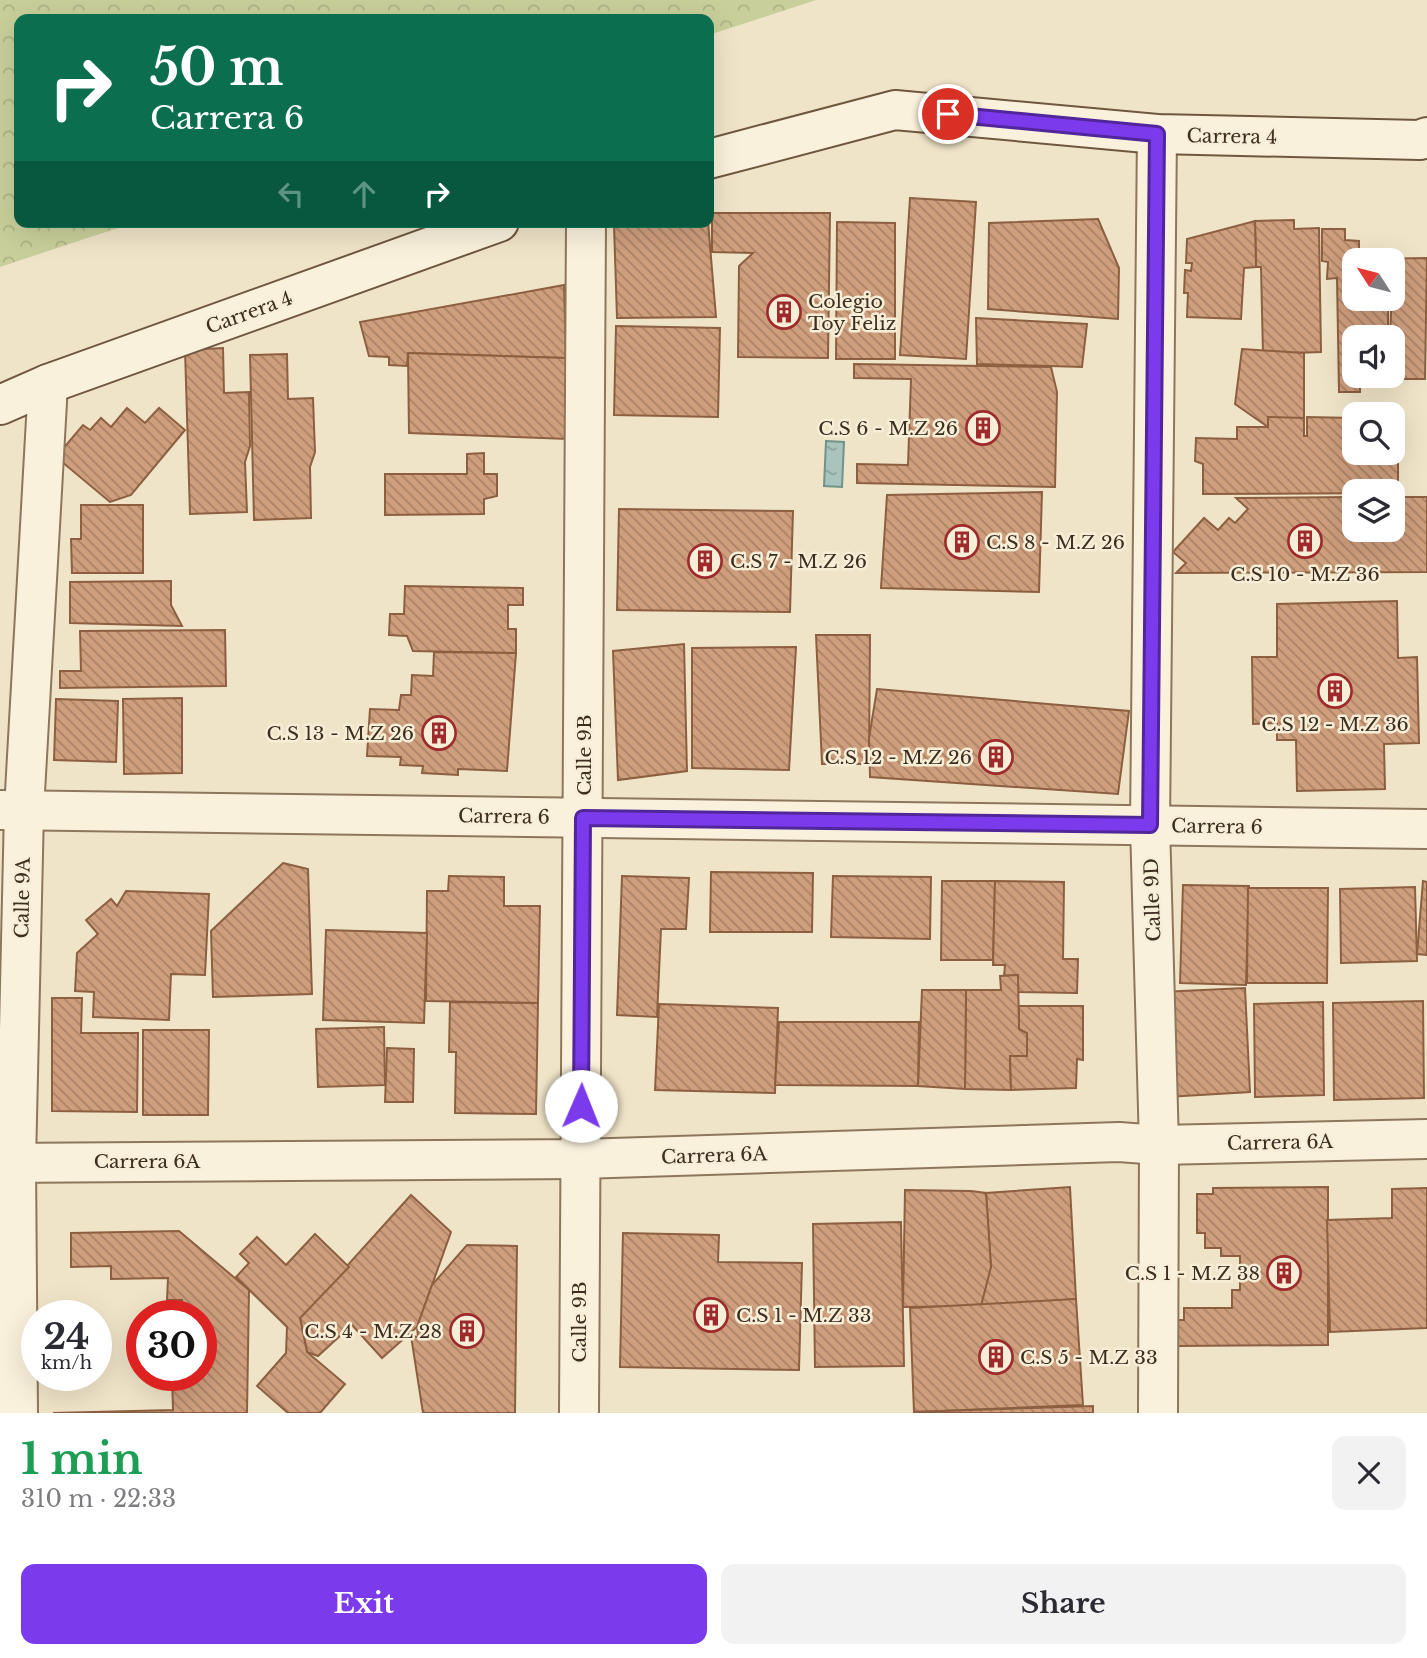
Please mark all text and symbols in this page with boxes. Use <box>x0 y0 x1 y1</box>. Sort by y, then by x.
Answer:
text: 50 m <box>150 37 283 98</box>
icon: right <box>35 42 126 133</box>
pin <box>918 84 978 144</box>
icon: arrive <box>929 95 967 133</box>
text: Carrera 6 <box>150 98 304 138</box>
street label: Carrera 4 <box>1187 124 1277 149</box>
icon: left <box>272 175 310 213</box>
icon: ahead <box>345 175 383 213</box>
icon: right <box>418 175 456 213</box>
north arrow <box>1342 248 1405 312</box>
map controls <box>1342 248 1405 542</box>
street label: Carrera 4 <box>203 286 296 339</box>
place label: Colegio Toy Feliz <box>808 290 896 335</box>
building icon: Colegio Toy Feliz <box>765 293 803 331</box>
button: sound <box>1342 325 1405 388</box>
button: search <box>1342 402 1405 465</box>
building icon: C.S 6 - M.Z 26 <box>964 409 1002 447</box>
place label: C.S 6 - M.Z 26 <box>818 417 958 440</box>
button: layers <box>1342 479 1405 542</box>
building icon: C.S 10 - M.Z 36 <box>1286 522 1324 560</box>
building icon: C.S 8 - M.Z 26 <box>943 523 981 561</box>
place label: C.S 8 - M.Z 26 <box>986 531 1125 554</box>
building icon: C.S 7 - M.Z 26 <box>686 542 724 580</box>
place label: C.S 7 - M.Z 26 <box>730 550 867 573</box>
place label: C.S 10 - M.Z 36 <box>1230 563 1380 586</box>
building icon: C.S 12 - M.Z 36 <box>1316 672 1354 710</box>
place label: C.S 12 - M.Z 36 <box>1261 713 1409 736</box>
building icon: C.S 13 - M.Z 26 <box>420 714 458 752</box>
street label: Calle 9B <box>573 714 596 796</box>
place label: C.S 13 - M.Z 26 <box>266 722 414 745</box>
building icon: C.S 12 - M.Z 26 <box>977 738 1015 776</box>
place label: C.S 12 - M.Z 26 <box>824 746 972 769</box>
street label: Carrera 6 <box>458 804 550 829</box>
street label: Carrera 6 <box>1171 814 1263 839</box>
street label: Calle 9A <box>10 857 35 939</box>
street label: Calle 9D <box>1140 858 1165 942</box>
position arrow <box>544 1069 618 1143</box>
street label: Carrera 6A <box>1227 1130 1334 1155</box>
street label: Carrera 6A <box>661 1142 768 1169</box>
street label: Carrera 6A <box>94 1150 200 1173</box>
building icon: C.S 1 - M.Z 38 <box>1265 1254 1303 1292</box>
place label: C.S 1 - M.Z 38 <box>1125 1262 1260 1285</box>
street label: Calle 9B <box>568 1281 591 1363</box>
building icon: C.S 1 - M.Z 33 <box>692 1296 730 1334</box>
speed limit sign: 30 <box>126 1300 217 1391</box>
place label: C.S 1 - M.Z 33 <box>736 1304 871 1327</box>
building icon: C.S 4 - M.Z 28 <box>448 1312 486 1350</box>
text: 24 <box>43 1315 90 1358</box>
place label: C.S 4 - M.Z 28 <box>304 1320 442 1343</box>
building icon: C.S 5 - M.Z 33 <box>977 1338 1015 1376</box>
place label: C.S 5 - M.Z 33 <box>1020 1346 1158 1369</box>
text: km/h <box>41 1352 92 1374</box>
text: 1 min <box>21 1433 143 1485</box>
button: close <box>1332 1436 1406 1510</box>
text: 310 m · 22:33 <box>21 1485 176 1513</box>
button: Exit <box>21 1564 707 1644</box>
button: Share <box>721 1564 1406 1644</box>

